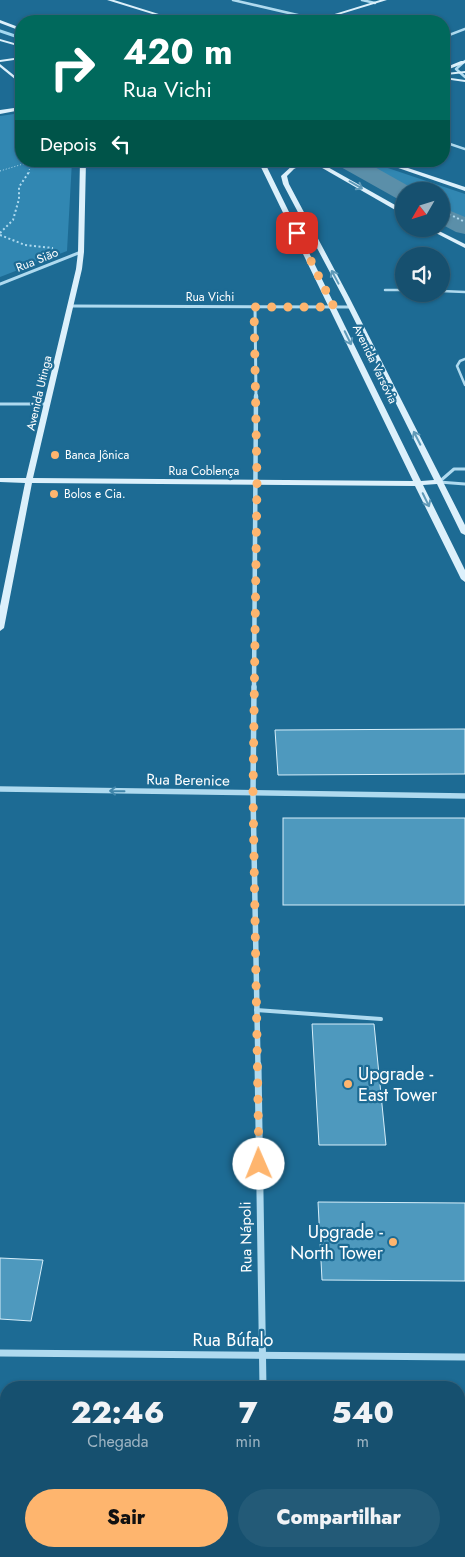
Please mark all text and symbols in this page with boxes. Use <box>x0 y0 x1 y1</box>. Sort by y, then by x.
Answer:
text: 420 m <box>123 27 233 77</box>
icon: right <box>40 35 105 100</box>
text: Rua Vichi <box>123 73 212 105</box>
icon: left <box>107 130 135 158</box>
text: Depois <box>40 131 97 158</box>
one-way arrow <box>348 181 362 191</box>
north arrow <box>395 182 450 238</box>
map controls <box>395 182 450 302</box>
pin <box>276 212 318 254</box>
icon: arrive <box>283 219 311 247</box>
street label: Rua Sião <box>13 243 61 277</box>
button: sound <box>395 247 450 302</box>
one-way arrow <box>330 270 340 285</box>
street label: Rua Vichi <box>186 288 234 306</box>
street label: Avenida Varsóvia <box>348 321 402 407</box>
one-way arrow <box>344 330 353 345</box>
street label: Avenida Utinga <box>22 353 56 432</box>
one-way arrow <box>412 431 421 446</box>
place label: Banca Jônica <box>65 446 129 464</box>
marker: Banca Jônica <box>49 449 61 461</box>
street label: Rua Coblença <box>169 462 240 480</box>
place label: Bolos e Cia. <box>64 485 126 503</box>
marker: Bolos e Cia. <box>48 488 60 500</box>
one-way arrow <box>422 492 431 507</box>
street label: Rua Berenice <box>146 768 230 792</box>
one-way arrow <box>109 786 126 796</box>
place label: Upgrade - East Tower <box>358 1061 438 1108</box>
marker: Upgrade - East Tower <box>342 1078 354 1090</box>
position arrow <box>232 1137 284 1189</box>
street label: Rua Nápoli <box>234 1201 258 1273</box>
place label: Upgrade - North Tower <box>290 1219 384 1266</box>
marker: Upgrade - North Tower <box>387 1236 399 1248</box>
street label: Rua Búfalo <box>193 1327 274 1353</box>
text: 22:46 <box>71 1391 165 1434</box>
text: 7 <box>239 1391 257 1434</box>
text: 540 <box>332 1391 394 1434</box>
text: Chegada <box>87 1430 148 1453</box>
text: min <box>236 1430 261 1453</box>
text: m <box>357 1430 369 1453</box>
button: Sair <box>25 1489 228 1547</box>
button: Compartilhar <box>238 1489 440 1547</box>

